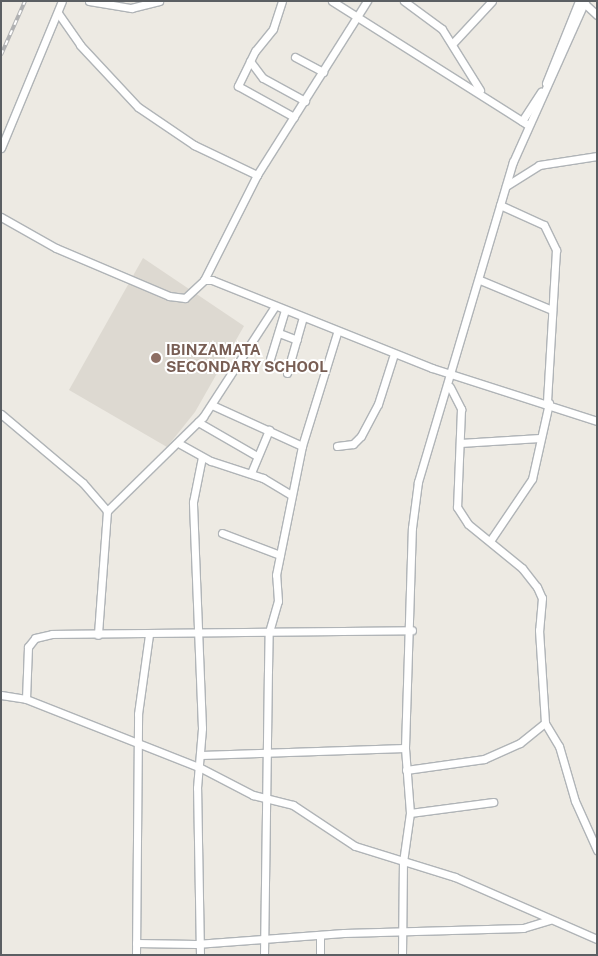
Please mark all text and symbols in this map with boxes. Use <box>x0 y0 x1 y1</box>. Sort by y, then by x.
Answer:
place label: IBINZAMATA SECONDARY SCHOOL <box>166 340 328 375</box>
marker: IBINZAMATA SECONDARY SCHOOL <box>150 352 162 364</box>

